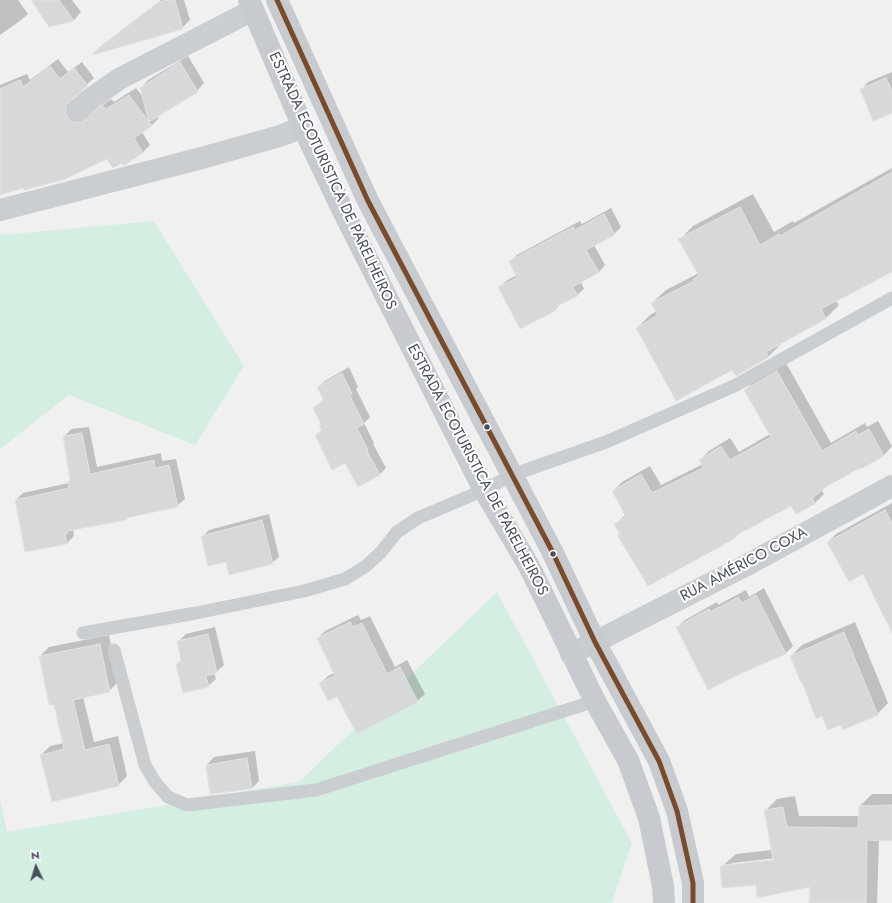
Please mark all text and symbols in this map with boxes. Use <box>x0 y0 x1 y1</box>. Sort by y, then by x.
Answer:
street label: ESTRADA ECOTURISTICA DE PARELHEIROS <box>264 49 400 313</box>
street label: ESTRADA ECOTURISTICA DE PARELHEIROS <box>403 341 551 599</box>
unlabelled marker <box>482 422 492 432</box>
street label: RUA AMÉRICO COXA <box>677 524 811 606</box>
unlabelled marker <box>548 549 558 559</box>
north arrow <box>16 847 56 887</box>
text: N <box>30 847 40 863</box>

